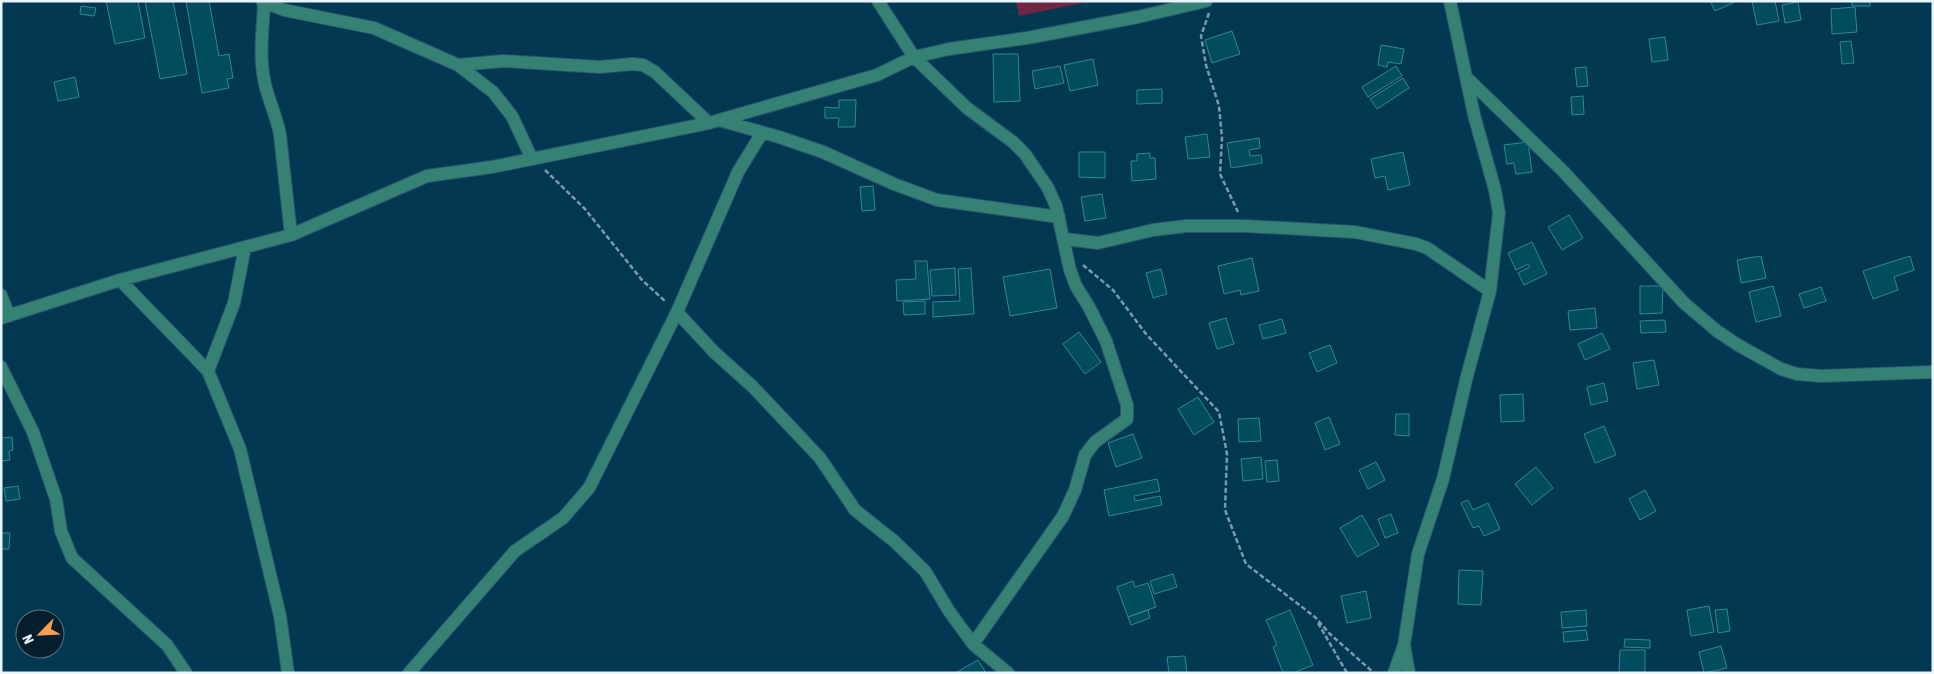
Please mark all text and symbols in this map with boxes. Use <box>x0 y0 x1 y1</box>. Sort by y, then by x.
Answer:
north arrow <box>15 609 65 659</box>
text: N <box>19 632 37 646</box>

